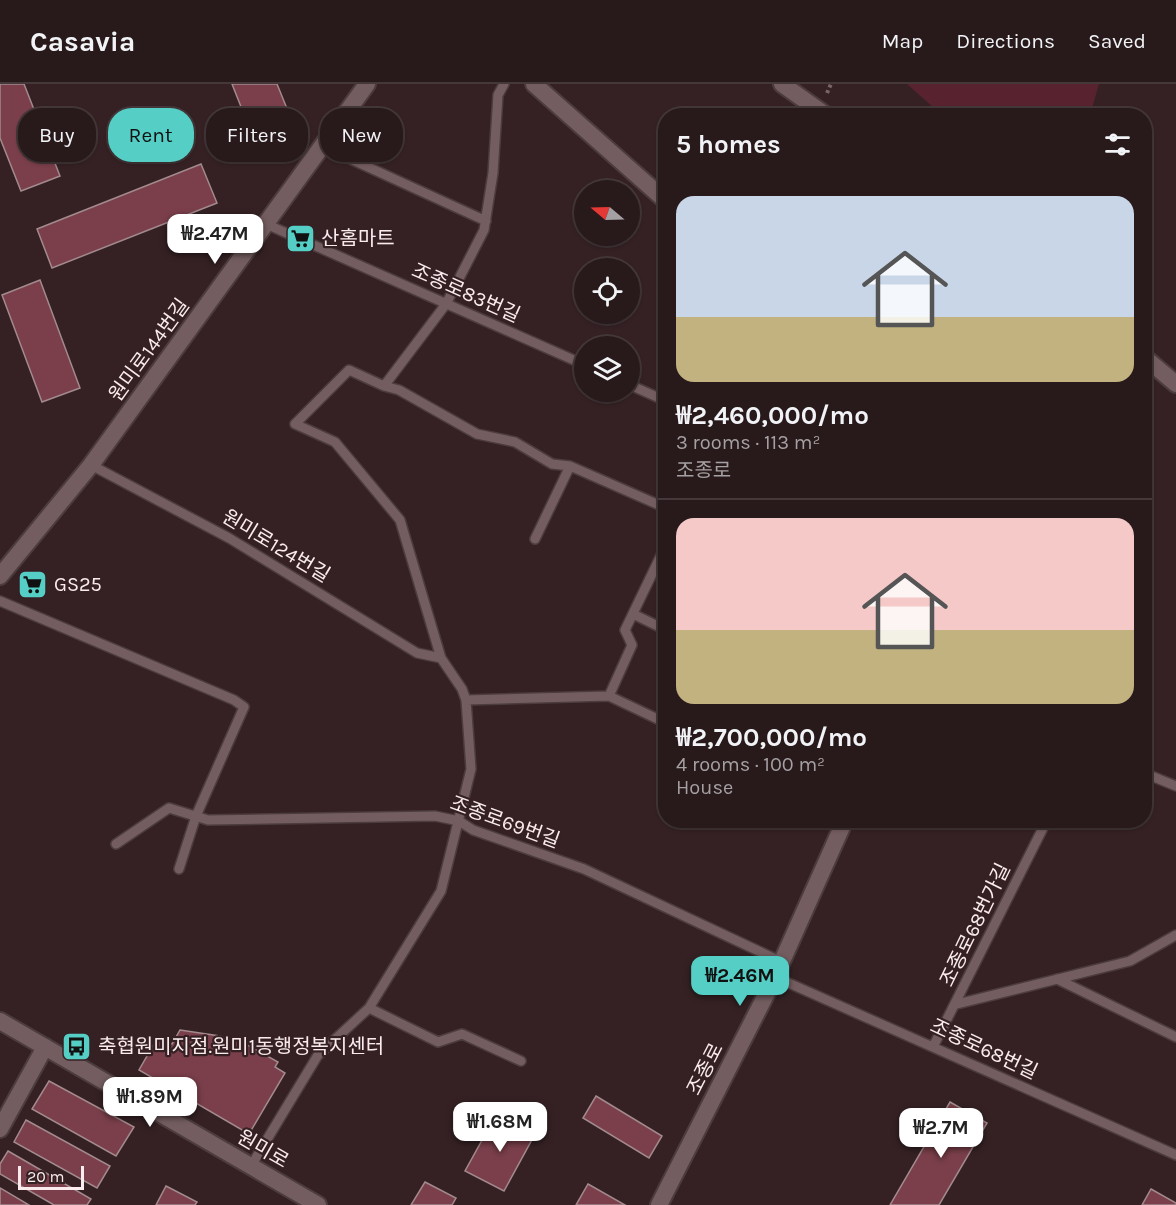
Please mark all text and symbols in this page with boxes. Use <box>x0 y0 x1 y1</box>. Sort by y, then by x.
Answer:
text: Casavia <box>30 25 135 58</box>
text: Map <box>882 29 923 53</box>
text: Directions <box>956 29 1055 53</box>
text: Saved <box>1088 29 1146 53</box>
chip: Buy <box>18 108 96 162</box>
chip: Rent <box>108 108 194 162</box>
chip: Filters <box>206 108 308 162</box>
chip: New <box>320 108 403 162</box>
icon: filters <box>1101 128 1134 161</box>
text: 5 homes <box>676 129 781 160</box>
north arrow <box>574 180 640 246</box>
map controls <box>574 180 640 402</box>
pin: ₩2.47M <box>166 214 264 265</box>
text: ₩2.47M <box>181 222 249 245</box>
supermarket icon: 산홈마트 <box>284 222 316 254</box>
place label: 산홈마트 <box>321 227 395 250</box>
icon: home <box>851 235 959 343</box>
button: locate <box>574 258 640 324</box>
street label: 조종로83번길 <box>408 259 524 327</box>
street label: 원미로144번길 <box>104 294 194 406</box>
button: layers <box>574 336 640 402</box>
text: ₩2,460,000/mo <box>676 400 869 431</box>
text: 3 rooms · 113 m² <box>676 431 820 454</box>
text: 조종로 <box>676 459 731 482</box>
street label: 원미로124번길 <box>218 505 334 587</box>
icon: home <box>851 557 959 665</box>
supermarket icon: GS25 <box>17 568 49 600</box>
place label: GS25 <box>54 573 102 596</box>
text: ₩2,700,000/mo <box>676 722 867 753</box>
text: 4 rooms · 100 m² <box>676 753 825 776</box>
text: House <box>676 776 733 799</box>
street label: 조종로69번길 <box>447 792 563 852</box>
street label: 조종로68번가길 <box>935 860 1015 990</box>
pin: ₩2.46M <box>691 956 789 1007</box>
text: ₩2.46M <box>705 964 775 987</box>
street label: 조종로68번길 <box>927 1014 1041 1084</box>
bus stop icon: 축협원미지점.원미1동행정복지센터 <box>61 1030 93 1062</box>
place label: 축협원미지점.원미1동행정복지센터 <box>98 1035 384 1058</box>
street label: 조종로 <box>682 1039 728 1099</box>
pin: ₩1.89M <box>101 1077 199 1128</box>
text: ₩1.89M <box>117 1085 183 1108</box>
pin: ₩1.68M <box>451 1102 549 1153</box>
pin: ₩2.7M <box>899 1108 983 1159</box>
text: ₩1.68M <box>467 1110 533 1133</box>
text: ₩2.7M <box>913 1116 969 1139</box>
street label: 원미로 <box>233 1125 293 1173</box>
scale bar <box>18 1163 84 1190</box>
text: 20 m <box>27 1167 65 1186</box>

